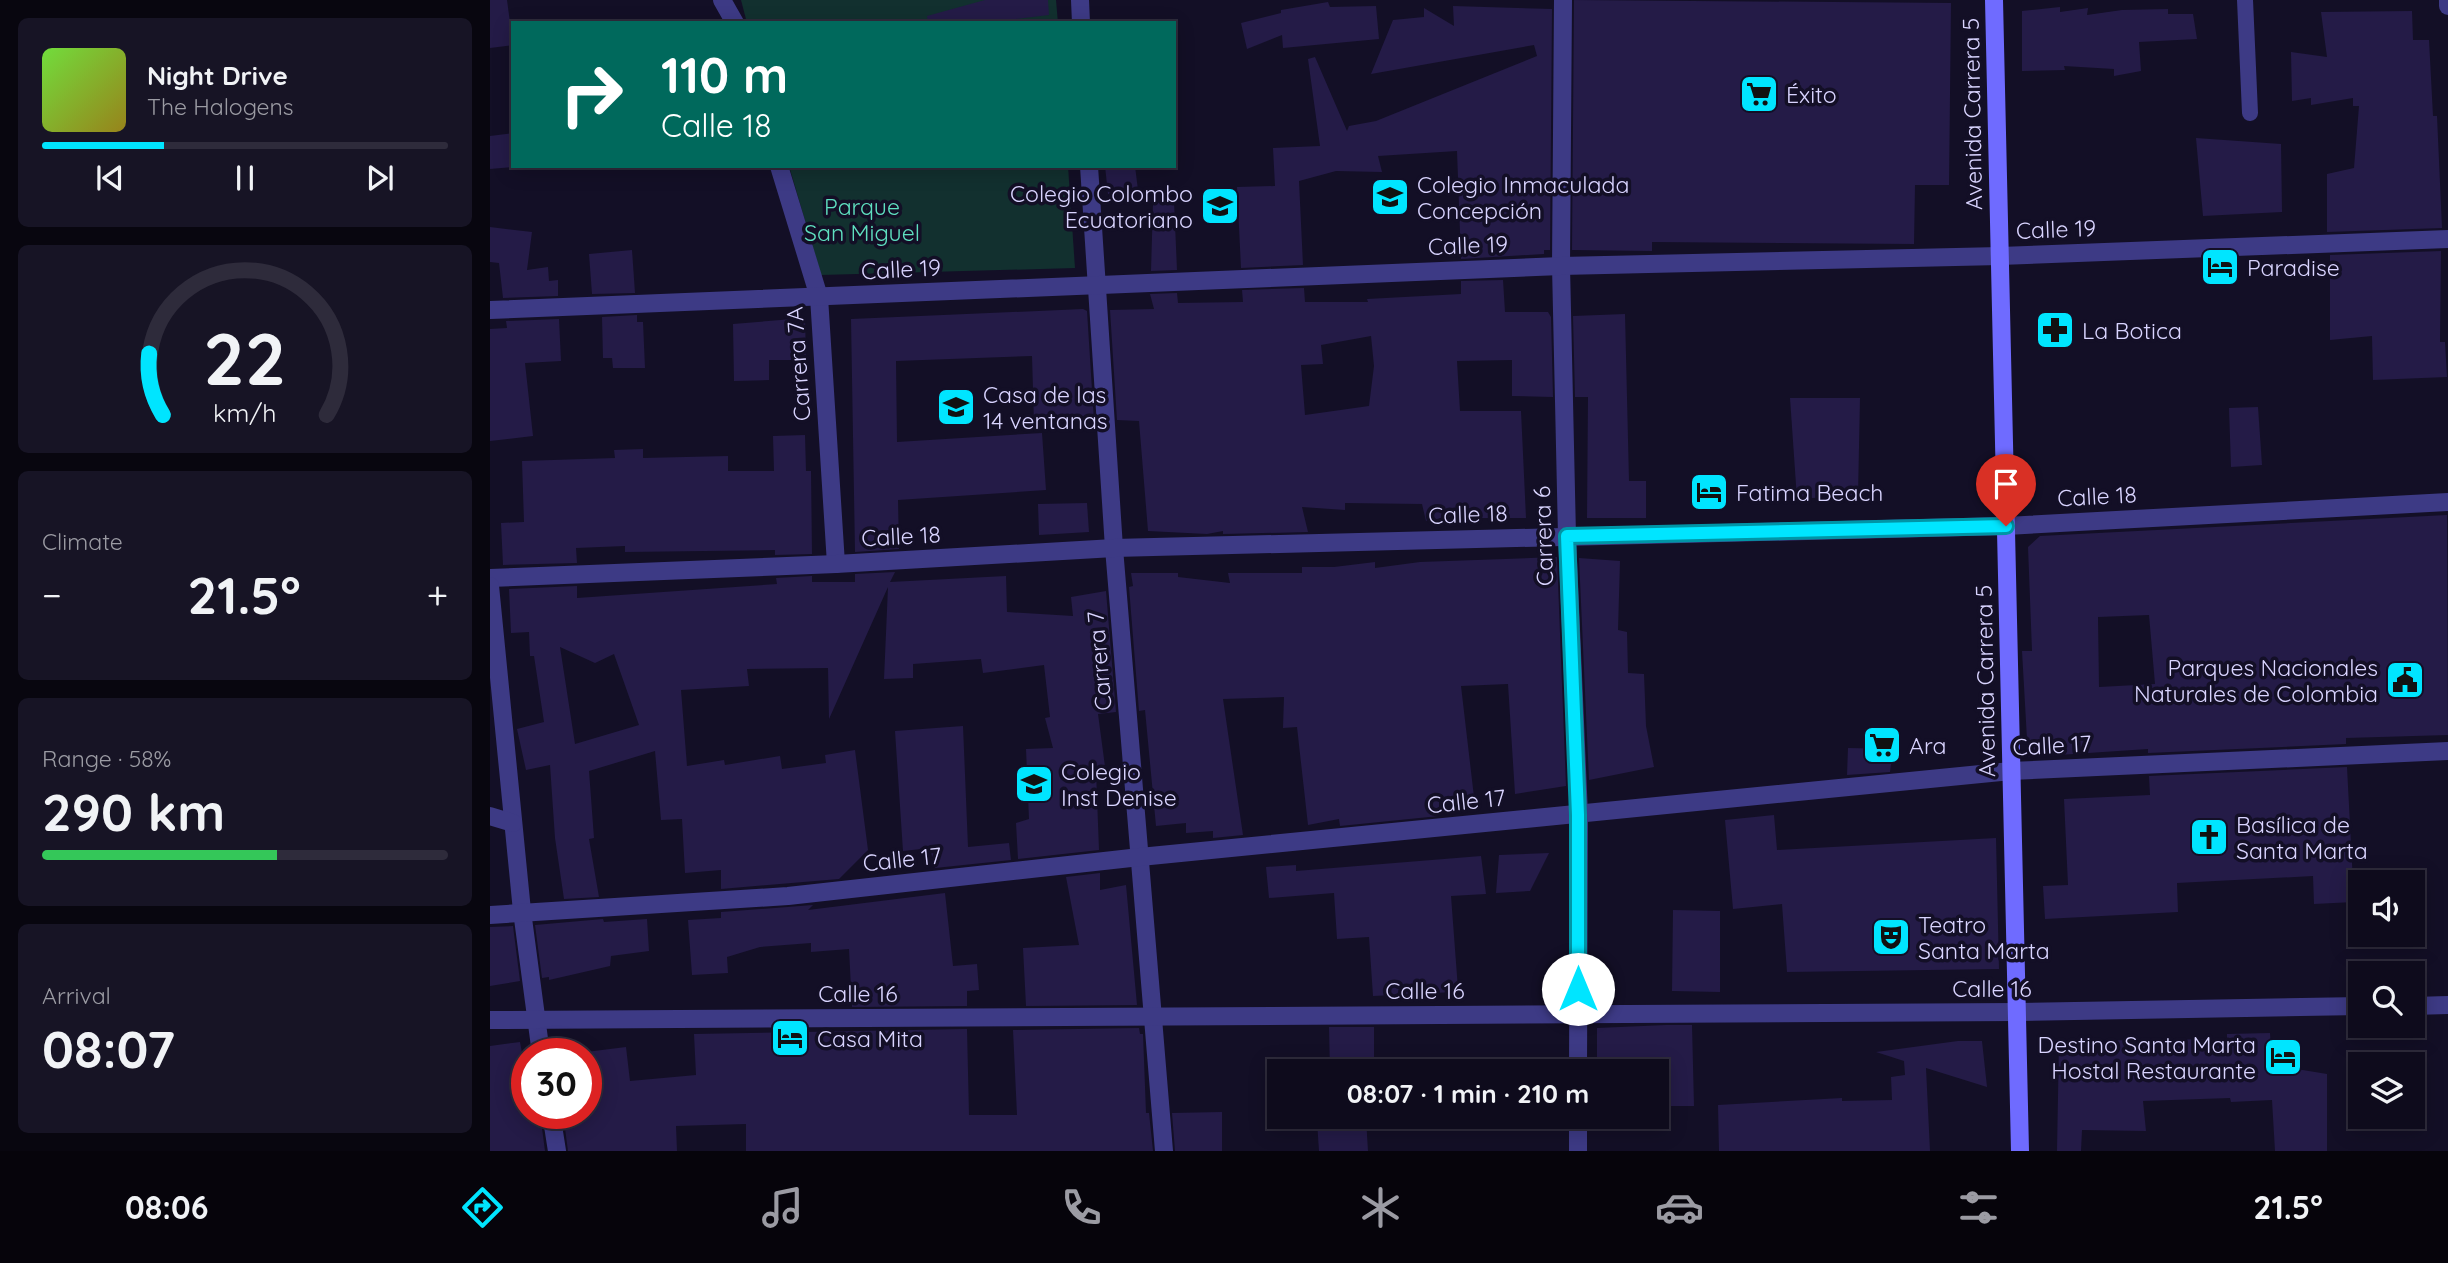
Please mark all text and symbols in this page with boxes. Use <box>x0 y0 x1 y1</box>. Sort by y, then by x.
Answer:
street label: Avenida Carrera 5 <box>1956 18 1988 210</box>
text: 110 m <box>661 44 788 105</box>
icon: right <box>546 49 637 140</box>
text: Night Drive <box>147 59 288 92</box>
supermarket icon: Éxito <box>1738 73 1780 115</box>
place label: Éxito <box>1786 80 1837 109</box>
text: The Halogens <box>147 92 294 121</box>
text: Calle 18 <box>661 105 772 145</box>
icon: previous <box>91 159 129 197</box>
icon: pause <box>226 159 264 197</box>
icon: next <box>361 159 399 197</box>
place label: Colegio Inmaculada Concepción <box>1417 170 1629 225</box>
school or university icon: Colegio Inmaculada Concepción <box>1369 176 1411 218</box>
place label: Colegio Colombo Ecuatoriano <box>1010 179 1193 234</box>
school or university icon: Colegio Colombo Ecuatoriano <box>1199 185 1241 227</box>
park label: Parque San Miguel <box>804 192 920 247</box>
street label: Calle 19 <box>2016 213 2096 245</box>
street label: Calle 19 <box>1428 229 1508 261</box>
hotel icon: Paradise <box>2199 246 2241 288</box>
street label: Calle 19 <box>860 252 942 286</box>
place label: Paradise <box>2247 253 2340 282</box>
street label: Carrera 7A <box>780 306 816 422</box>
pharmacy icon: La Botica <box>2034 309 2076 351</box>
text: 22 <box>204 312 286 403</box>
place label: La Botica <box>2082 316 2182 345</box>
place label: Casa de las 14 ventanas <box>983 380 1108 435</box>
school or university icon: Casa de las 14 ventanas <box>935 386 977 428</box>
text: km/h <box>213 397 277 428</box>
pin <box>1976 454 2036 526</box>
icon: arrive <box>1987 465 2025 503</box>
hotel icon: Fatima Beach <box>1688 471 1730 513</box>
place label: Fatima Beach <box>1736 478 1883 507</box>
street label: Calle 18 <box>2057 479 2137 513</box>
street label: Carrera 6 <box>1527 485 1559 587</box>
street label: Calle 18 <box>1428 498 1508 530</box>
street label: Calle 18 <box>861 519 941 553</box>
text: Climate <box>42 527 123 556</box>
text: 21.5° <box>188 562 301 627</box>
text: − <box>42 571 62 619</box>
text: + <box>427 571 448 619</box>
street label: Avenida Carrera 5 <box>1969 585 2001 777</box>
street label: Carrera 7 <box>1080 610 1118 712</box>
place label: Parques Nacionales Naturales de Colombia <box>2134 653 2378 708</box>
public building icon: Parques Nacionales Naturales de Colombia <box>2384 659 2426 701</box>
supermarket icon: Ara <box>1861 724 1903 766</box>
street label: Calle 17 <box>2012 728 2092 762</box>
place label: Ara <box>1909 731 1946 760</box>
text: Range · 58% <box>42 744 171 773</box>
place label: Colegio Inst Denise <box>1061 757 1177 812</box>
school or university icon: Colegio Inst Denise <box>1013 763 1055 805</box>
text: 290 km <box>42 779 225 844</box>
street label: Calle 17 <box>1425 782 1507 820</box>
place label: Basílica de Santa Marta <box>2236 810 2368 865</box>
church icon: Basílica de Santa Marta <box>2188 816 2230 858</box>
street label: Calle 17 <box>861 840 943 878</box>
map controls <box>2348 870 2425 1129</box>
button: sound <box>2348 870 2425 947</box>
place label: Teatro Santa Marta <box>1918 910 2050 965</box>
theatre icon: Teatro Santa Marta <box>1870 916 1912 958</box>
position arrow <box>1541 952 1615 1026</box>
button: search <box>2348 961 2425 1038</box>
street label: Calle 16 <box>1952 974 2032 1003</box>
street label: Calle 16 <box>1385 976 1465 1005</box>
street label: Calle 16 <box>818 979 898 1008</box>
text: Arrival <box>42 981 111 1010</box>
text: 08:07 <box>42 1016 175 1081</box>
hotel icon: Casa Mita <box>769 1017 811 1059</box>
place label: Casa Mita <box>817 1024 923 1053</box>
place label: Destino Santa Marta Hostal Restaurante <box>2038 1030 2256 1085</box>
hotel icon: Destino Santa Marta Hostal Restaurante <box>2262 1036 2304 1078</box>
speed limit sign: 30 <box>511 1038 602 1129</box>
button: layers <box>2348 1052 2425 1129</box>
text: 08:07 · 1 min · 210 m <box>1347 1077 1589 1110</box>
icon: directions <box>458 1183 507 1232</box>
icon: music <box>758 1183 807 1232</box>
icon: phone <box>1057 1183 1106 1232</box>
icon: climate <box>1356 1183 1405 1232</box>
icon: car <box>1655 1183 1704 1232</box>
icon: filters <box>1954 1183 2003 1232</box>
text: 08:06 <box>125 1187 208 1227</box>
text: 21.5° <box>2253 1187 2323 1227</box>

